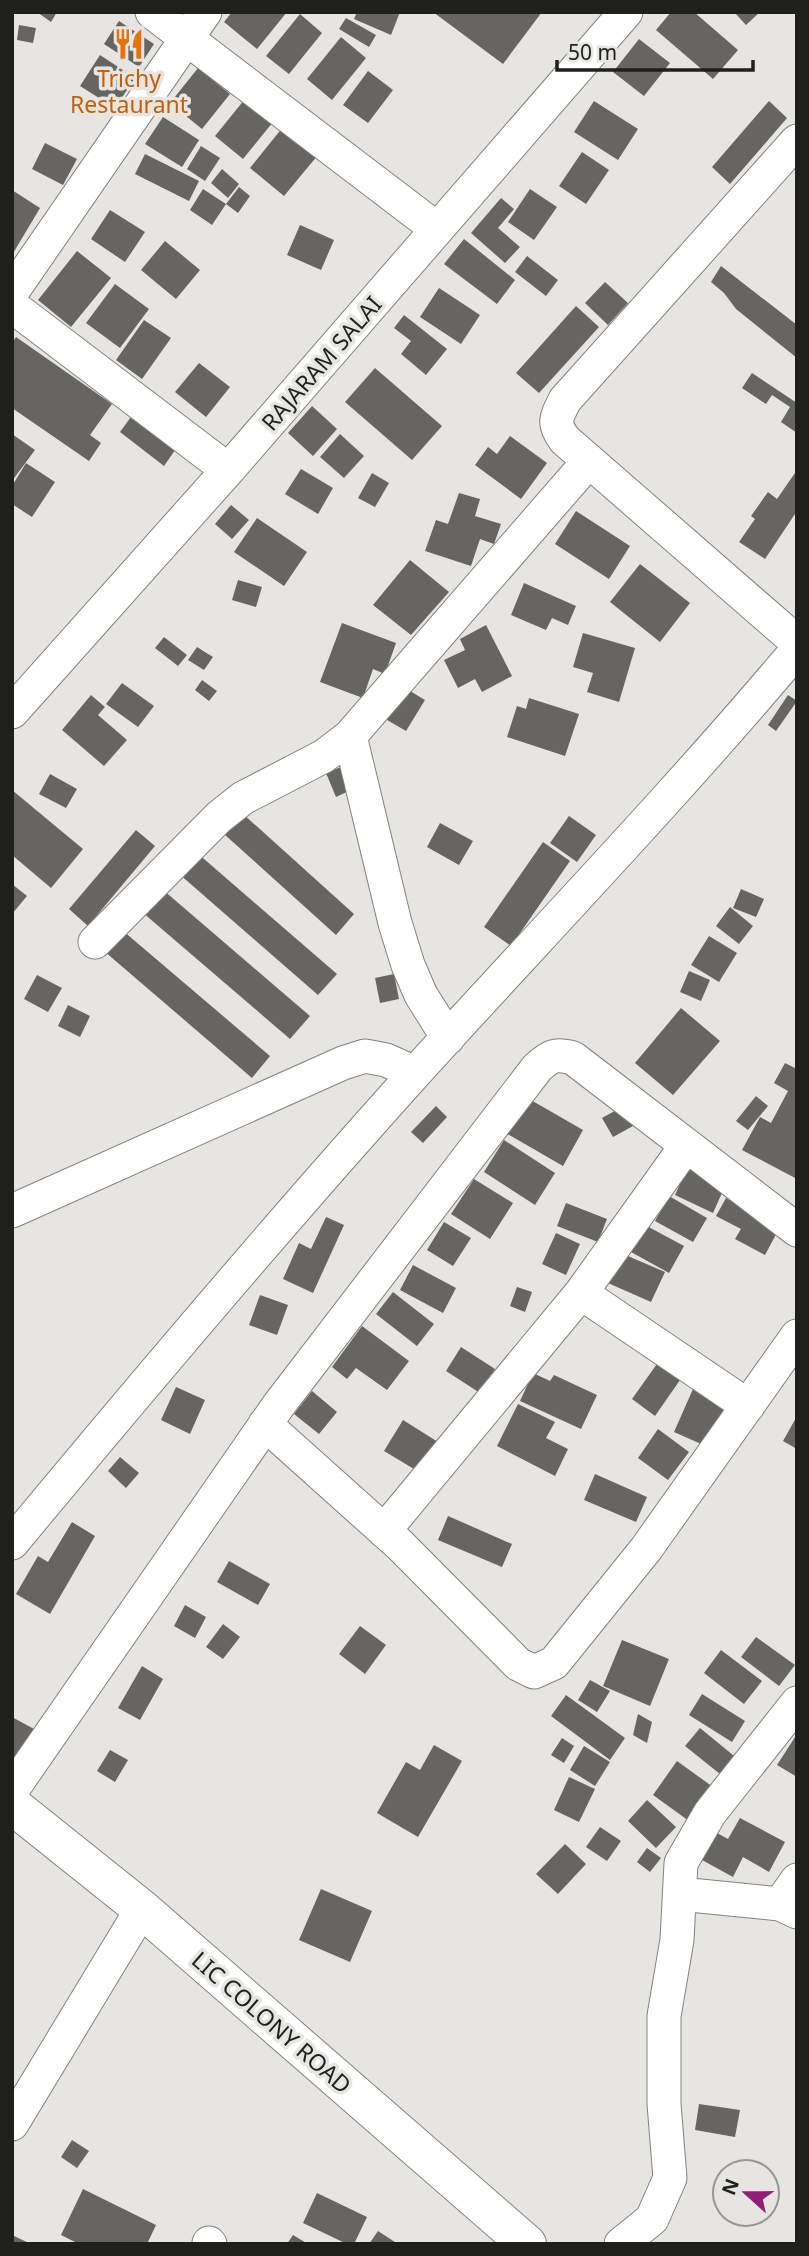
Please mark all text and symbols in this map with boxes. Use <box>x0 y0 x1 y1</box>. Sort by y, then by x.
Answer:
restaurant icon: Trichy Restaurant <box>112 27 146 61</box>
scale bar <box>557 28 753 72</box>
text: 50 m <box>568 38 617 66</box>
place label: Trichy Restaurant <box>70 62 188 120</box>
street label: RAJARAM SALAI <box>254 289 388 437</box>
street label: LIC COLONY ROAD <box>185 1944 359 2100</box>
north arrow <box>711 2158 781 2228</box>
text: N <box>715 2175 745 2199</box>

